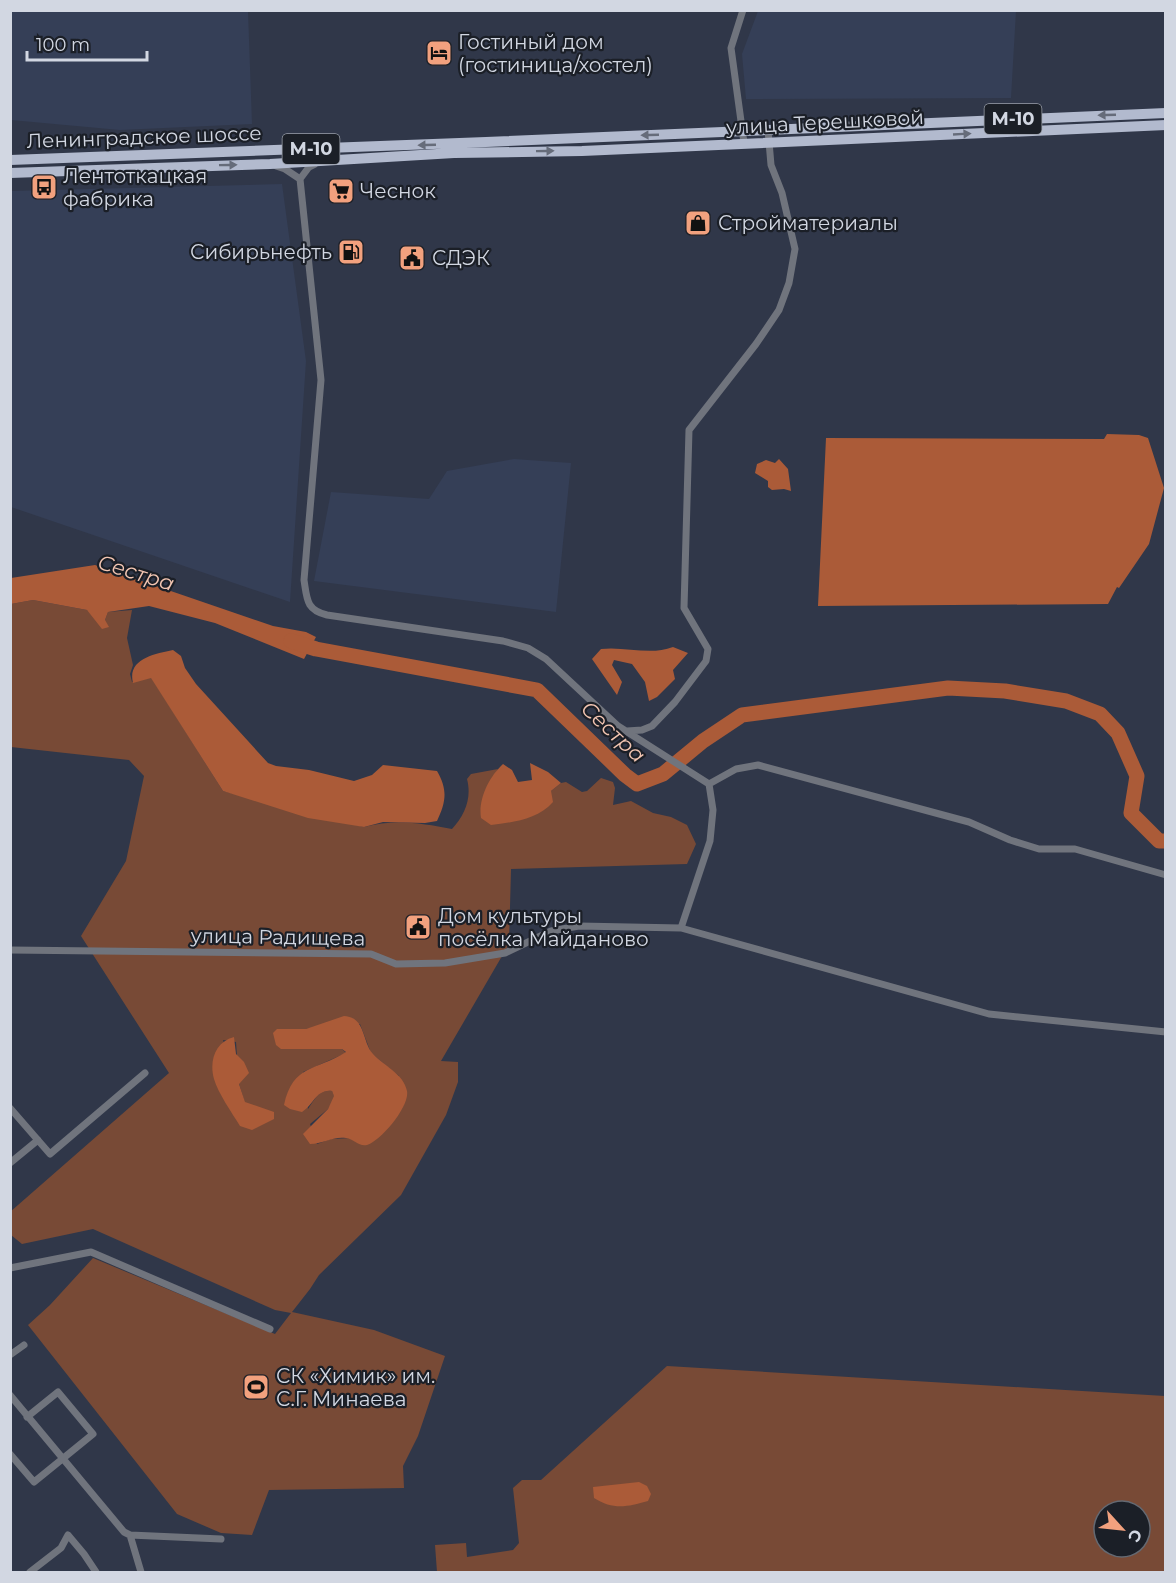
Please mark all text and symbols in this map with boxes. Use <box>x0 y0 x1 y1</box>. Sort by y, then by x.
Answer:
scale bar <box>27 24 147 62</box>
place label: Гостиный дом (гостиница/хостел) <box>458 30 653 77</box>
text: 100 m <box>36 34 90 56</box>
hotel icon: Гостиный дом (гостиница/хостел) <box>424 38 454 68</box>
road number: М-10 <box>984 104 1042 134</box>
street label: улица Терешковой <box>725 105 924 139</box>
one-way arrow <box>1098 110 1117 120</box>
street label: Ленинградское шоссе <box>26 121 262 153</box>
one-way arrow <box>952 129 971 138</box>
one-way arrow <box>640 130 659 139</box>
road number: М-10 <box>282 134 340 164</box>
one-way arrow <box>418 140 437 149</box>
one-way arrow <box>535 146 554 156</box>
one-way arrow <box>219 160 238 170</box>
place label: Лентоткацкая фабрика <box>63 164 207 211</box>
bus stop icon: Лентоткацкая фабрика <box>29 172 59 202</box>
supermarket icon: Чеснок <box>326 176 356 206</box>
place label: Чеснок <box>360 179 436 203</box>
shop icon: Стройматериалы <box>683 208 713 238</box>
place label: Стройматериалы <box>718 211 898 235</box>
fuel station icon: Сибирьнефть <box>336 237 366 267</box>
place label: Сибирьнефть <box>190 240 332 264</box>
public building icon: СДЭК <box>397 243 427 273</box>
place label: СДЭК <box>432 246 490 270</box>
water label: Сестра <box>95 549 177 596</box>
water label: Сестра <box>576 696 651 768</box>
place label: Дом культуры посёлка Майданово <box>438 904 649 951</box>
public building icon: Дом культуры посёлка Майданово <box>403 912 433 942</box>
street label: улица Радищева <box>189 923 366 951</box>
place label: СК «Химик» им. С.Г. Минаева <box>276 1364 435 1411</box>
sports icon: СК «Химик» им. С.Г. Минаева <box>241 1372 271 1402</box>
north arrow <box>1092 1499 1152 1559</box>
text: С <box>1124 1526 1146 1545</box>

